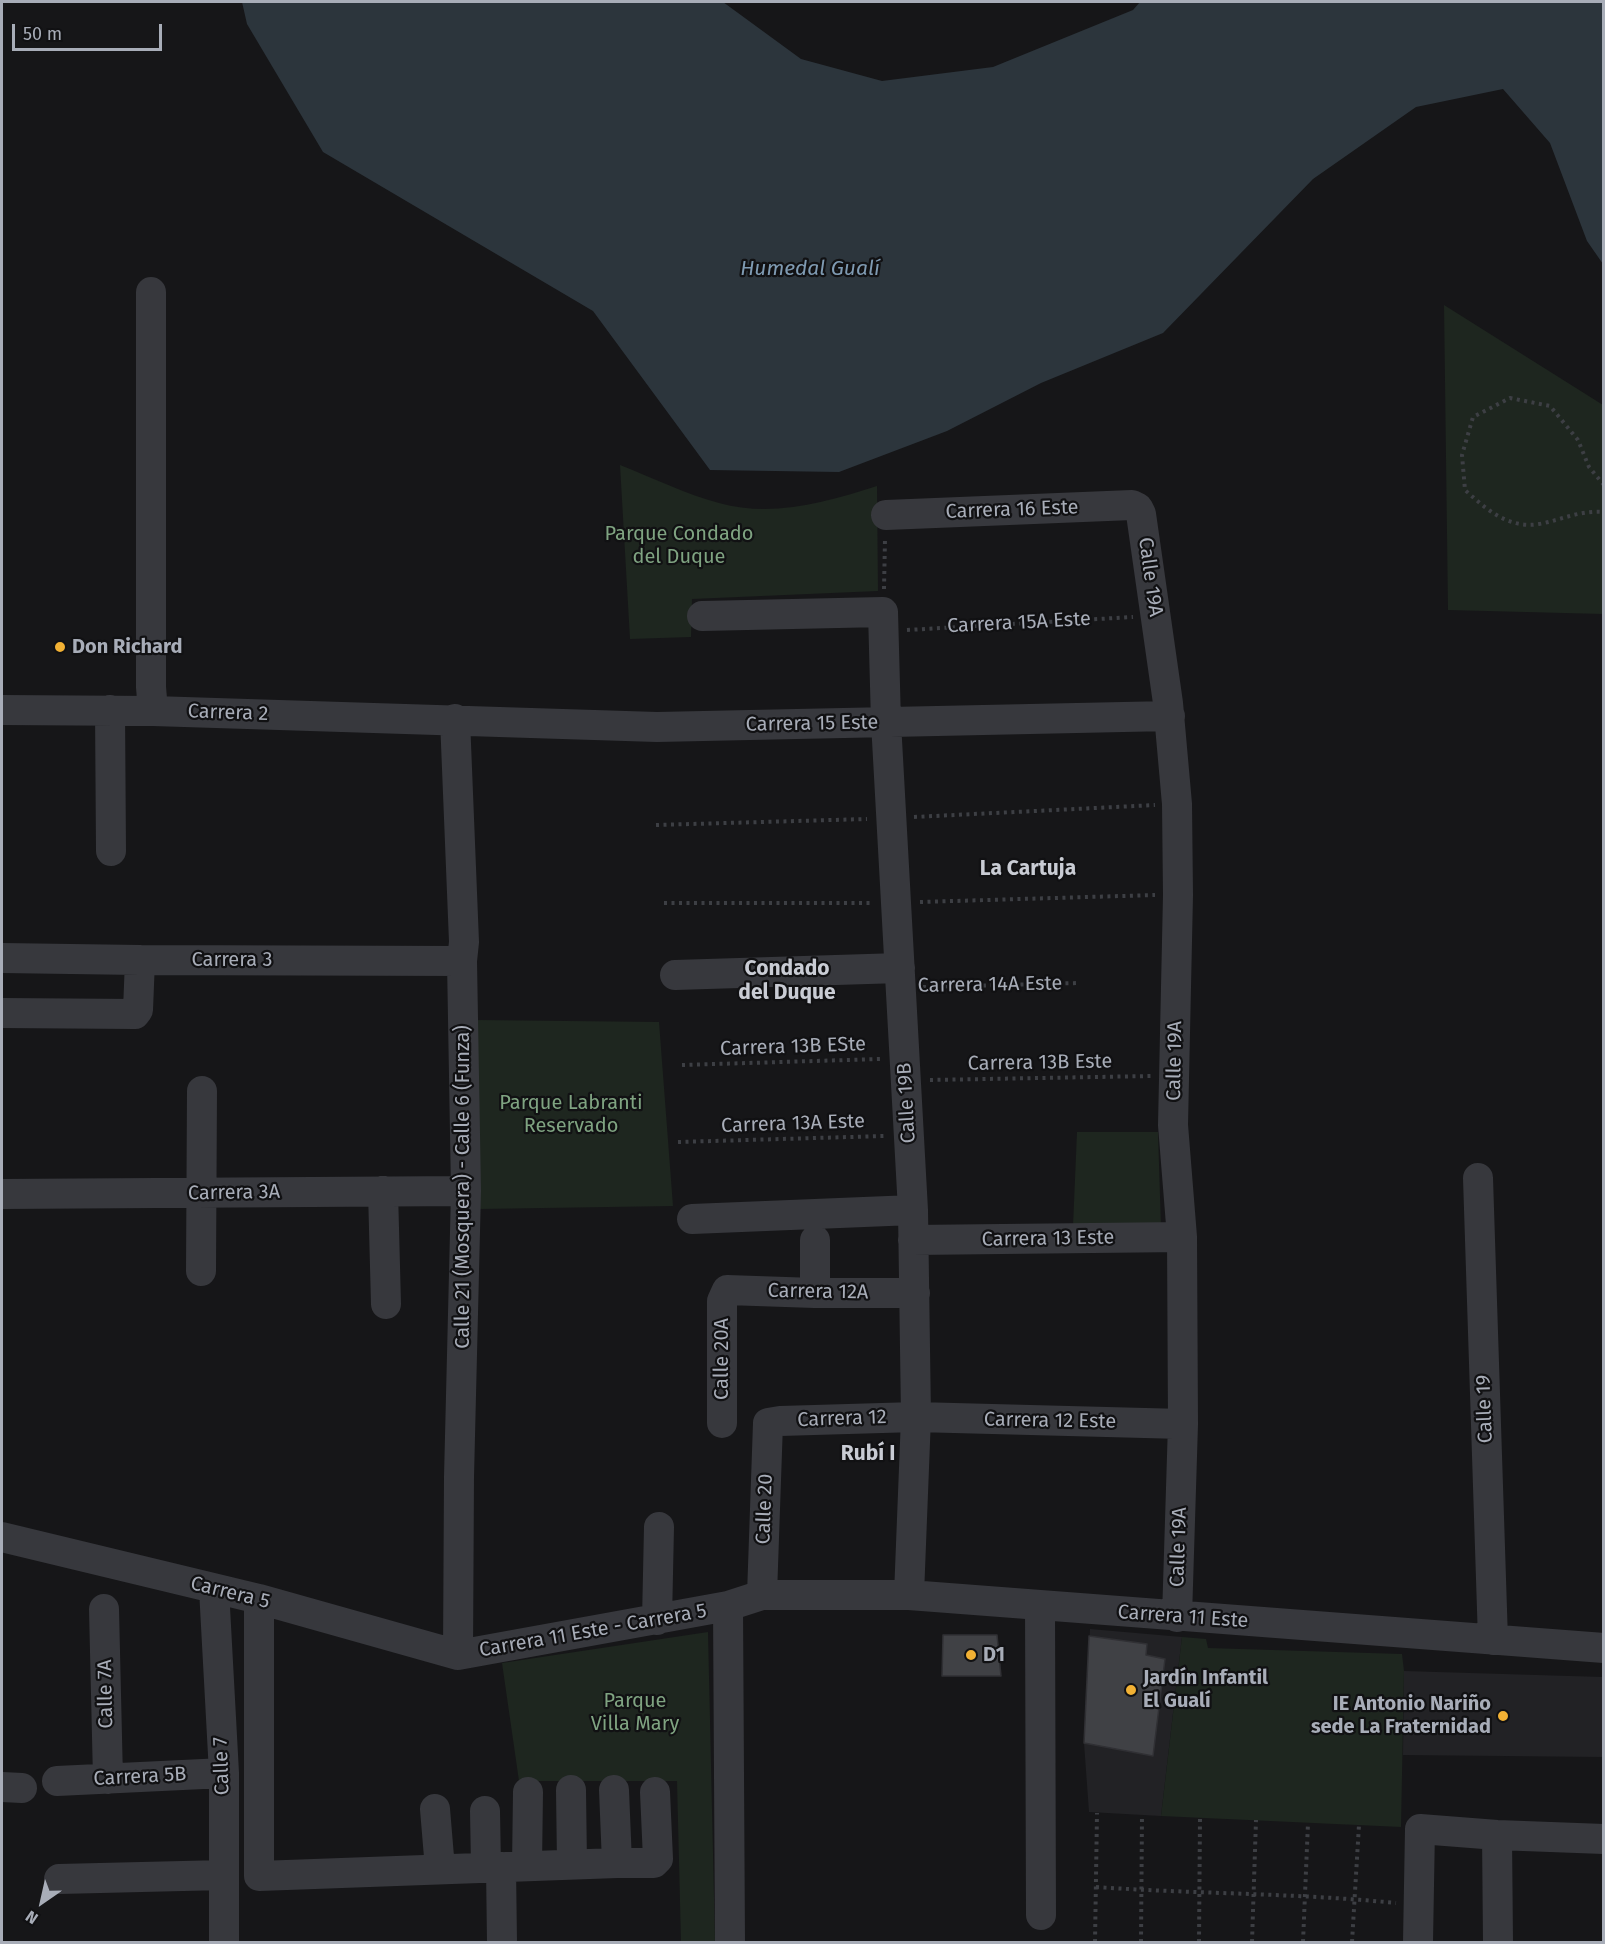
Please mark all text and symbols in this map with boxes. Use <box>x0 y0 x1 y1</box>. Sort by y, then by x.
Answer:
scale bar <box>15 12 165 50</box>
text: 50 m <box>23 23 62 45</box>
water label: Humedal Gualí <box>740 256 880 282</box>
street label: Carrera 16 Este <box>945 496 1079 524</box>
park label: Parque Condado del Duque <box>605 522 753 569</box>
street label: Calle 19A <box>1133 536 1167 618</box>
street label: Carrera 15A Este <box>946 607 1092 639</box>
place label: Don Richard <box>72 635 182 659</box>
marker: Don Richard <box>53 640 67 654</box>
street label: Carrera 2 <box>187 700 269 726</box>
street label: Carrera 15 Este <box>746 711 878 737</box>
district label: La Cartuja <box>980 856 1076 882</box>
street label: Carrera 3 <box>192 948 272 972</box>
district label: Condado del Duque <box>738 956 836 1006</box>
street label: Carrera 14A Este <box>917 972 1063 998</box>
street label: Calle 19A <box>1162 1021 1188 1101</box>
street label: Calle 21 (Mosquera) - Calle 6 (Funza) <box>451 1025 475 1349</box>
street label: Carrera 13B ESte <box>720 1032 866 1062</box>
street label: Carrera 13B Este <box>967 1050 1113 1076</box>
street label: Calle 19B <box>893 1062 921 1144</box>
park label: Parque Labranti Reservado <box>499 1091 643 1138</box>
street label: Carrera 13A Este <box>721 1109 865 1139</box>
street label: Carrera 3A <box>188 1180 280 1206</box>
street label: Carrera 13 Este <box>982 1226 1114 1252</box>
street label: Carrera 12A <box>767 1279 869 1305</box>
street label: Calle 20A <box>710 1318 734 1400</box>
street label: Calle 19 <box>1472 1374 1498 1444</box>
street label: Carrera 12 <box>797 1405 887 1433</box>
street label: Carrera 12 Este <box>984 1408 1116 1434</box>
district label: Rubí I <box>841 1441 895 1467</box>
street label: Calle 20 <box>752 1473 778 1545</box>
street label: Calle 19A <box>1166 1507 1192 1587</box>
street label: Carrera 5 <box>188 1572 272 1614</box>
street label: Carrera 11 Este - Carrera 5 <box>477 1599 709 1663</box>
street label: Carrera 11 Este <box>1117 1600 1249 1634</box>
place label: D1 <box>983 1643 1005 1667</box>
marker: D1 <box>964 1648 978 1662</box>
street label: Calle 7A <box>93 1659 119 1729</box>
place label: Jardín Infantil El Gualí <box>1143 1666 1268 1713</box>
marker: Jardín Infantil El Gualí <box>1124 1683 1138 1697</box>
park label: Parque Villa Mary <box>591 1689 679 1736</box>
place label: IE Antonio Nariño sede La Fraternidad <box>1311 1692 1491 1739</box>
marker: IE Antonio Nariño sede La Fraternidad <box>1496 1709 1510 1723</box>
street label: Calle 7 <box>209 1736 235 1796</box>
street label: Carrera 5B <box>93 1763 187 1791</box>
north arrow <box>12 1872 72 1932</box>
text: N <box>22 1906 41 1928</box>

